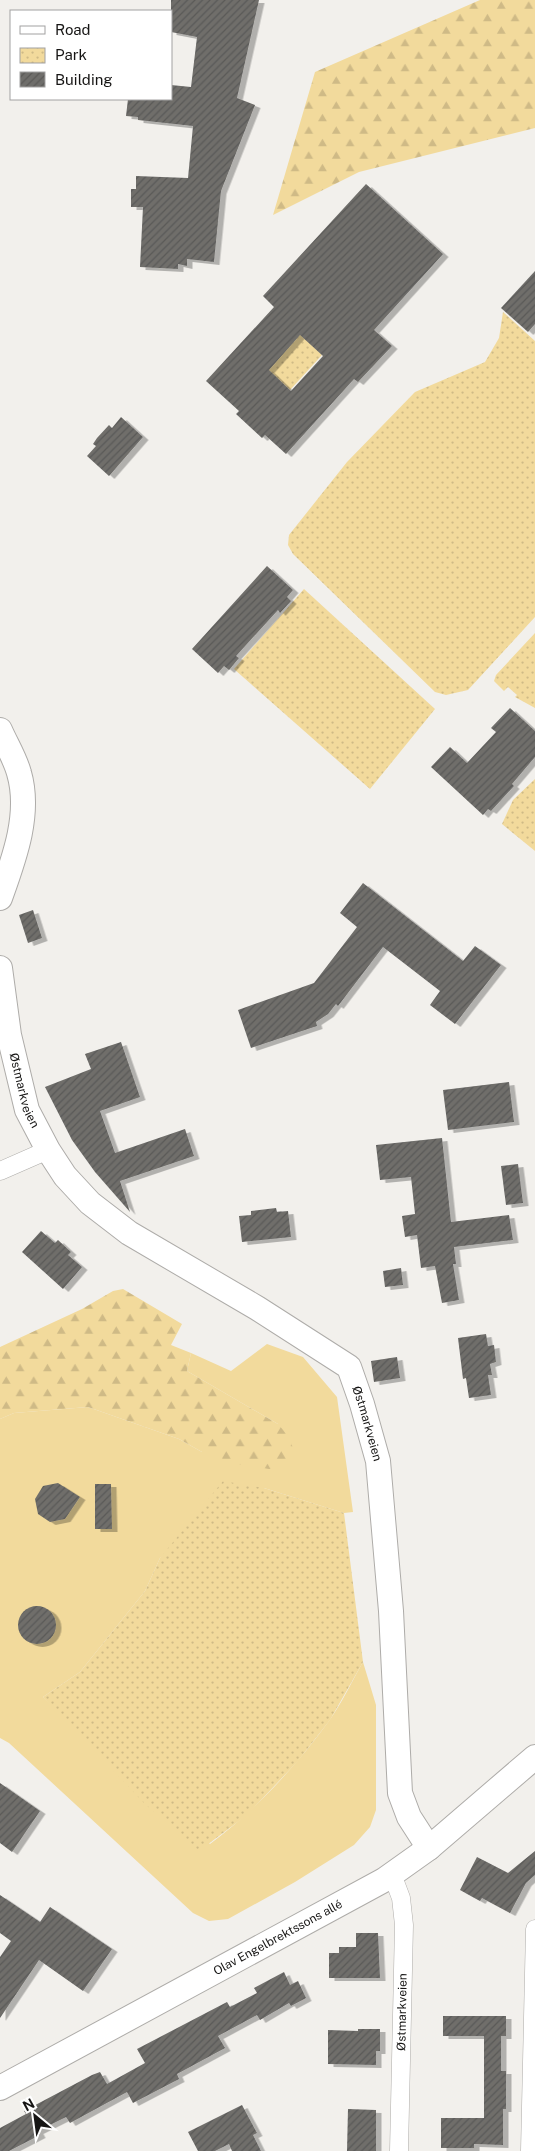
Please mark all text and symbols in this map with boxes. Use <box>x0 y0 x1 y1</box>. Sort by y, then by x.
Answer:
legend <box>10 10 172 100</box>
text: Road <box>55 21 91 38</box>
text: Park <box>55 46 87 63</box>
text: Building <box>55 71 113 88</box>
street label: Østmarkveien <box>7 1051 42 1130</box>
street label: Østmarkveien <box>349 1384 385 1463</box>
street label: Olav Engelbrektssons allé <box>211 1897 345 1978</box>
street label: Østmarkveien <box>394 1973 410 2051</box>
north arrow <box>10 2091 60 2141</box>
text: N <box>20 2095 37 2114</box>

